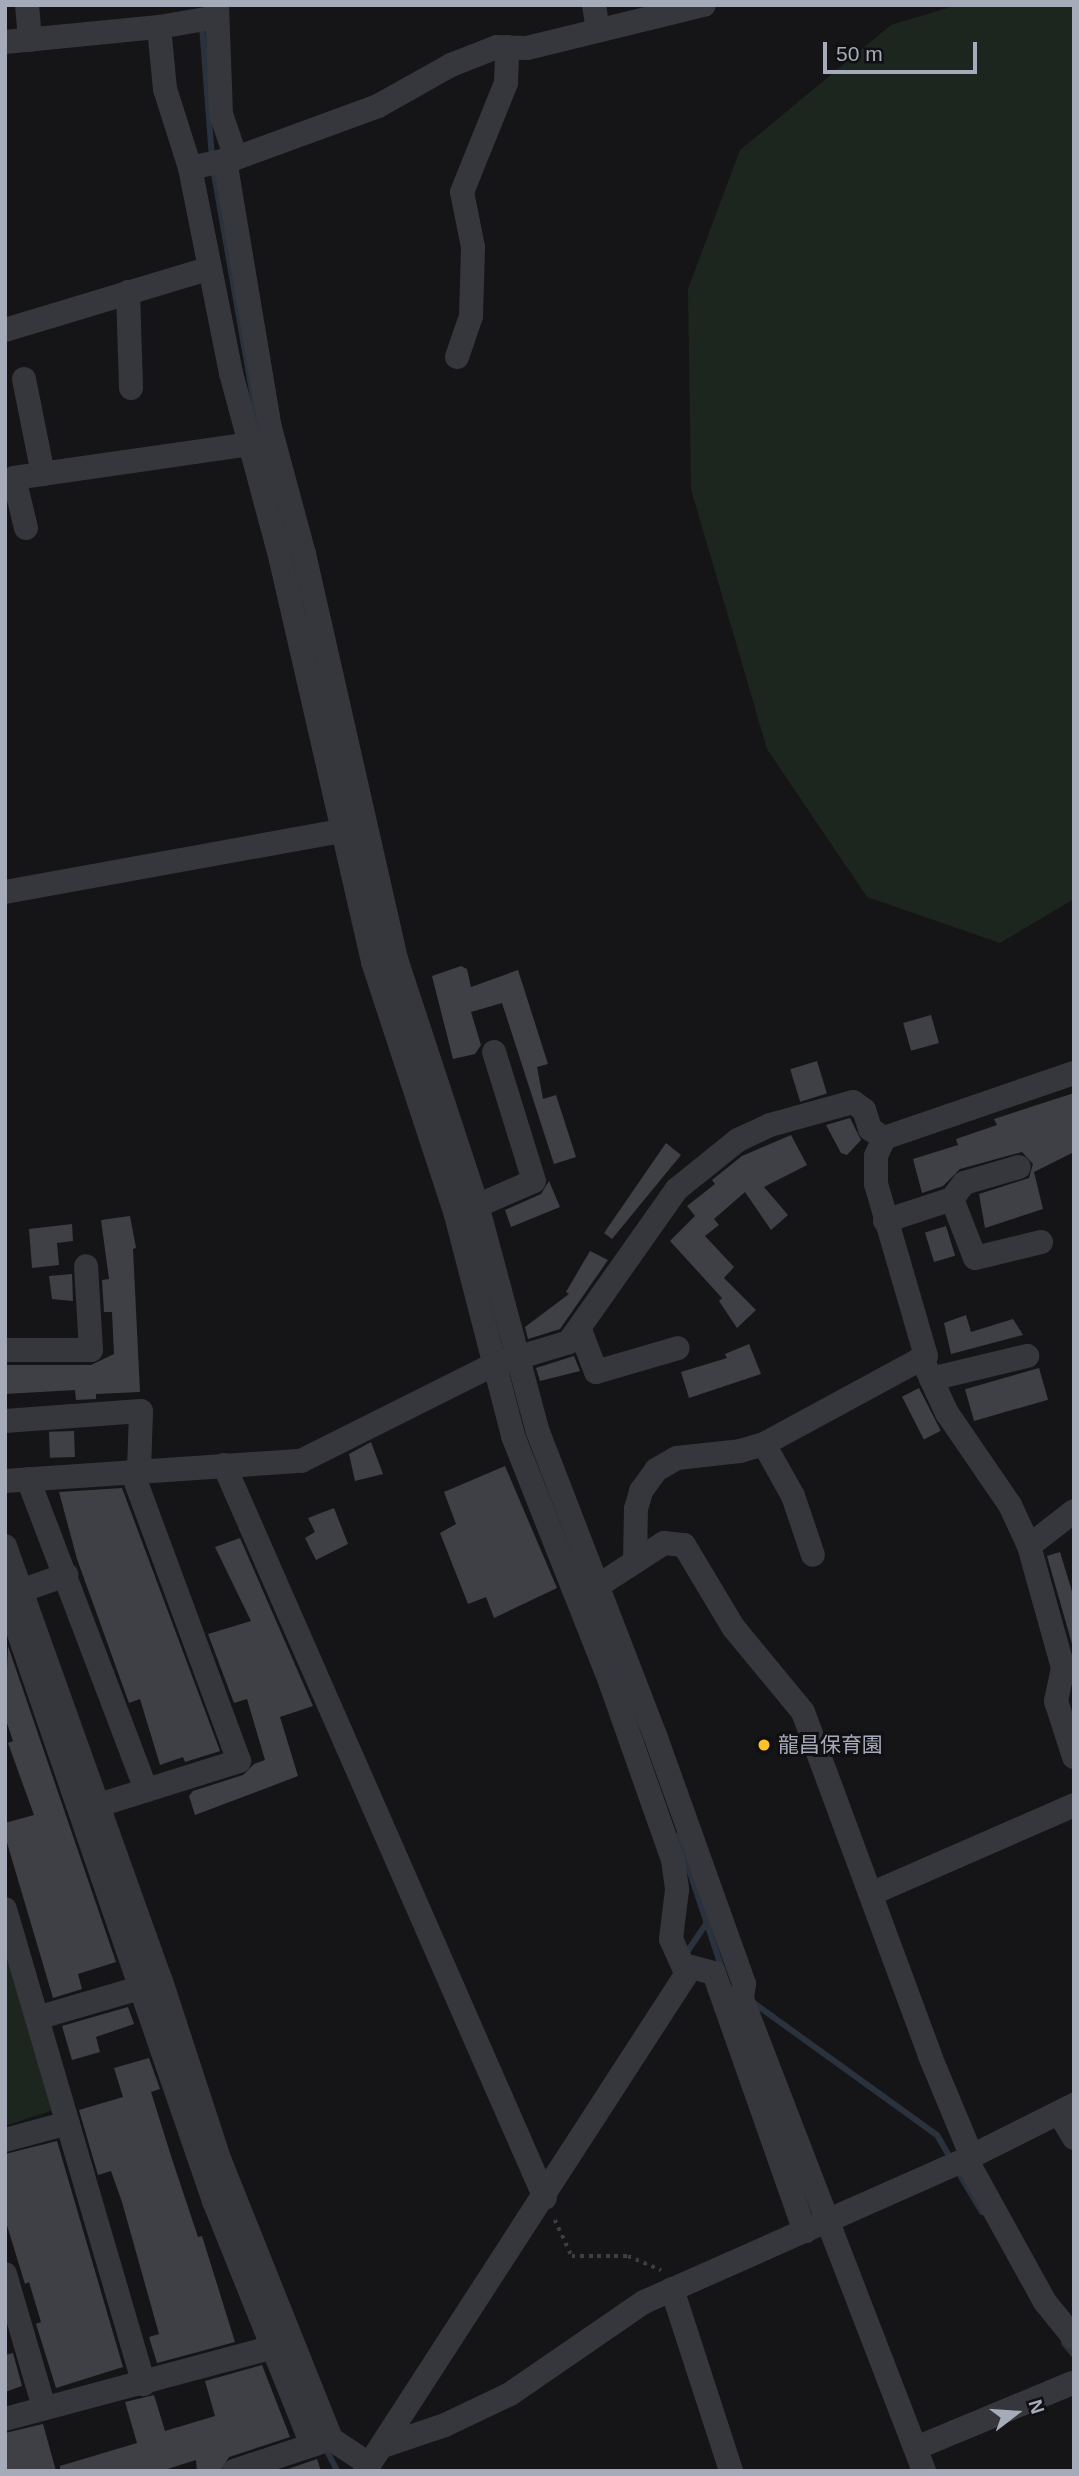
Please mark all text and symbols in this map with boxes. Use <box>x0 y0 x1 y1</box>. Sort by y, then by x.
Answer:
scale bar <box>827 28 981 72</box>
text: 50 m <box>836 42 883 65</box>
place label: 龍昌保育園 <box>778 1732 883 1758</box>
marker: 龍昌保育園 <box>756 1737 772 1753</box>
north arrow <box>981 2378 1051 2448</box>
text: N <box>1025 2397 1049 2416</box>

